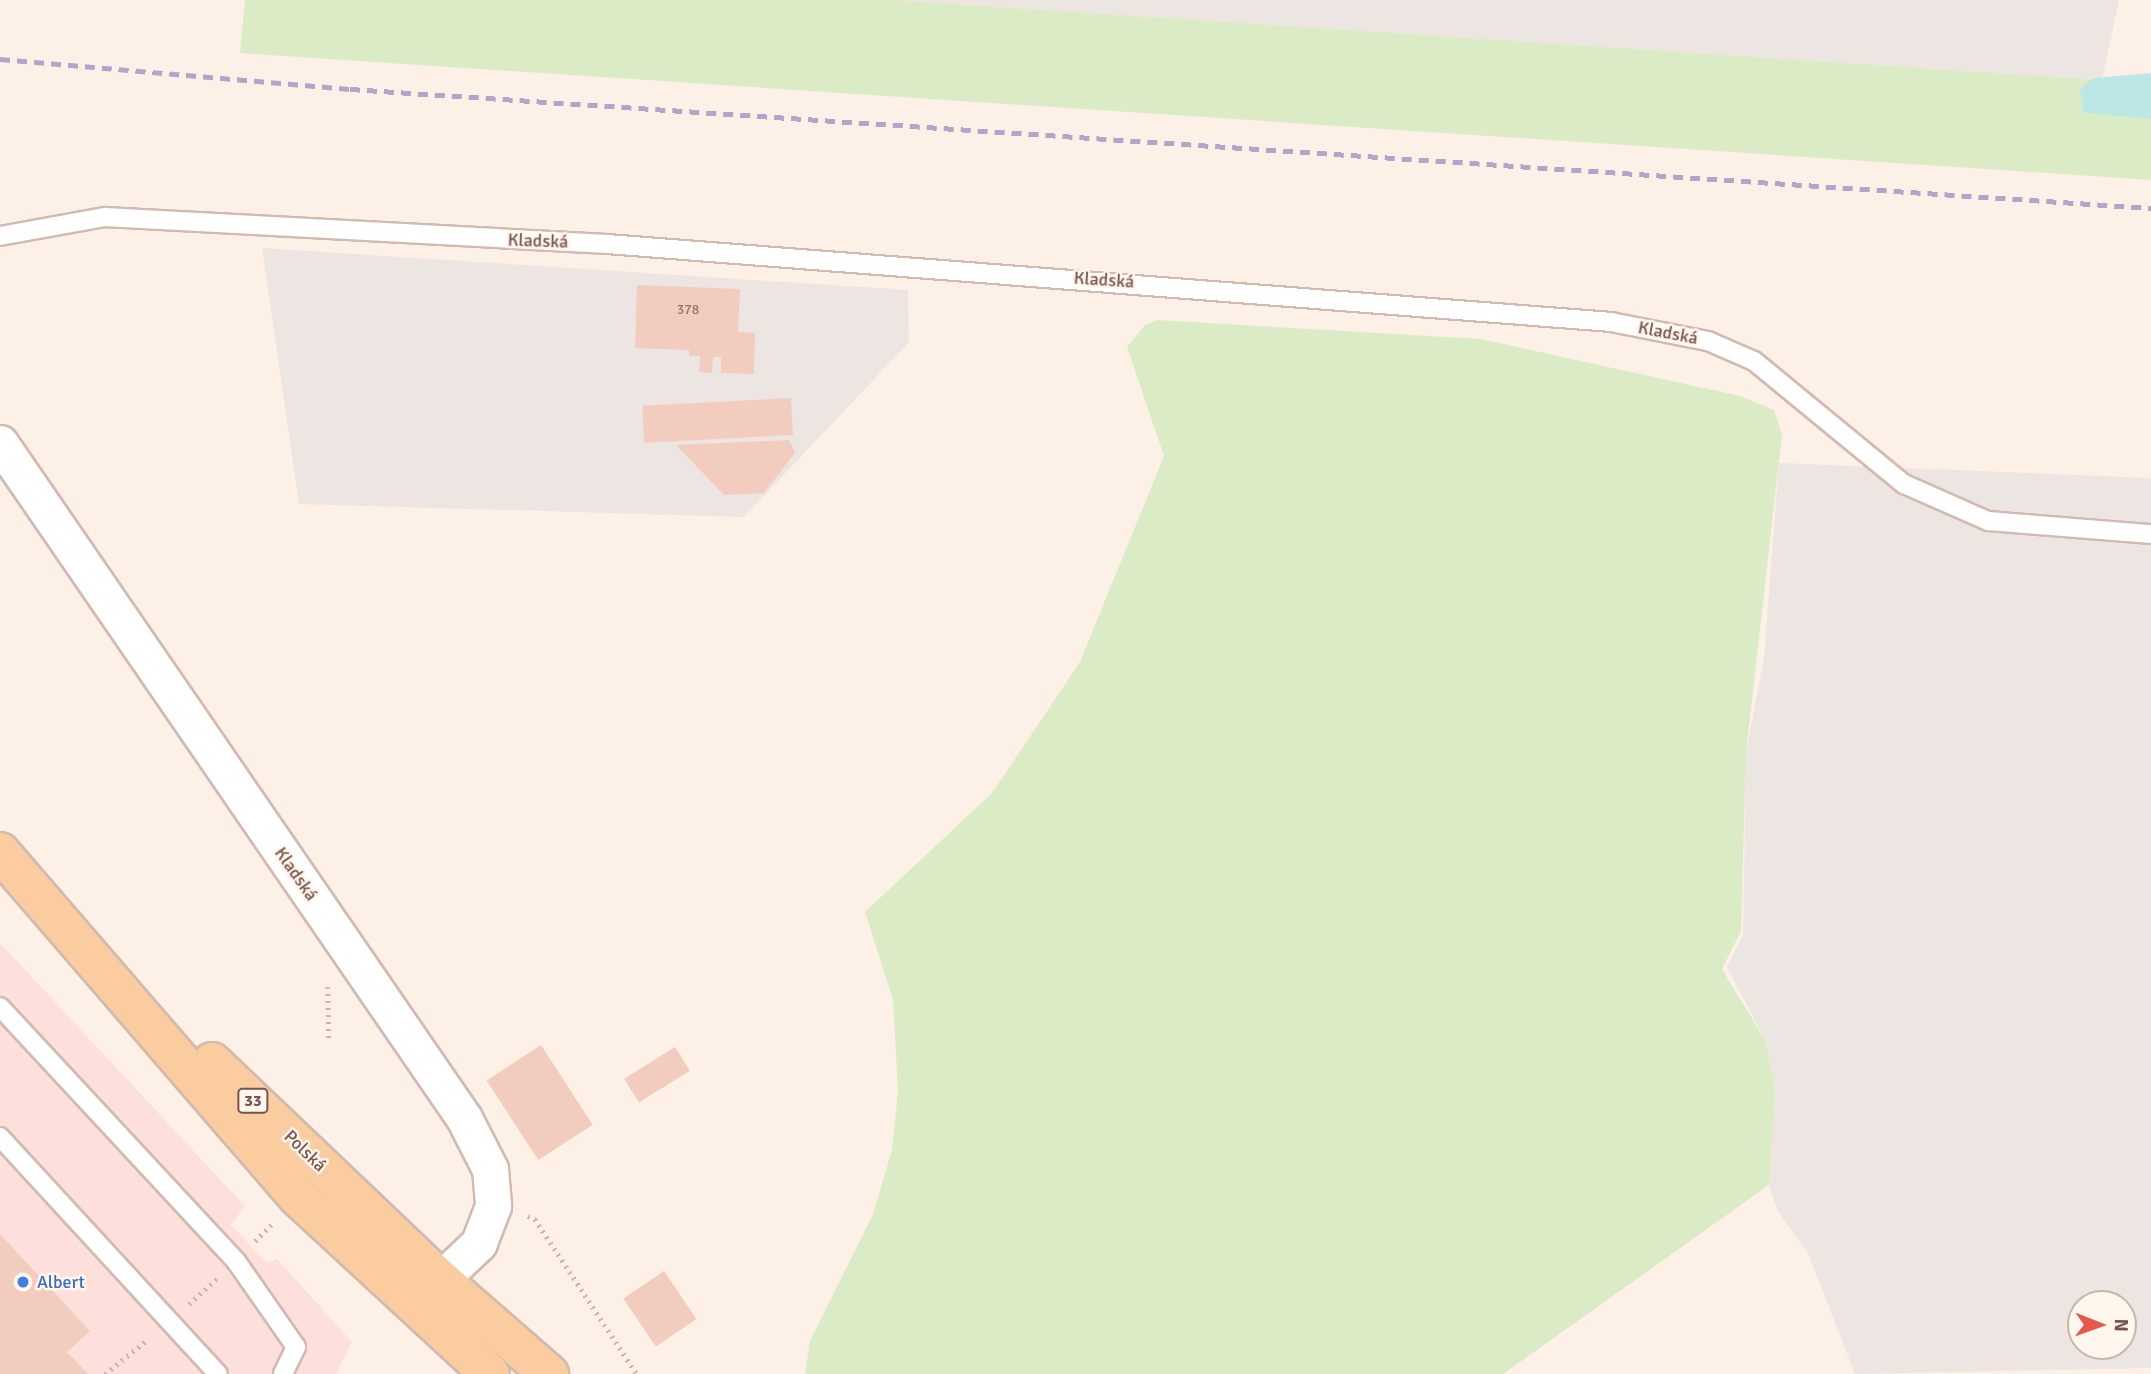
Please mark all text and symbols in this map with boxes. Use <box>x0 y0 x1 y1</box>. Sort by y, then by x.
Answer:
street label: Kladská <box>507 229 569 253</box>
street label: Kladská <box>1073 267 1135 293</box>
house number: 378 <box>677 302 699 318</box>
street label: Kladská <box>1636 317 1700 349</box>
street label: Kladská <box>270 843 322 905</box>
road number: 33 <box>237 1088 269 1114</box>
street label: Polská <box>279 1126 331 1176</box>
place label: Albert <box>37 1271 85 1293</box>
marker: Albert <box>15 1274 31 1290</box>
north arrow <box>2067 1290 2137 1360</box>
text: N <box>2109 1319 2133 1332</box>

